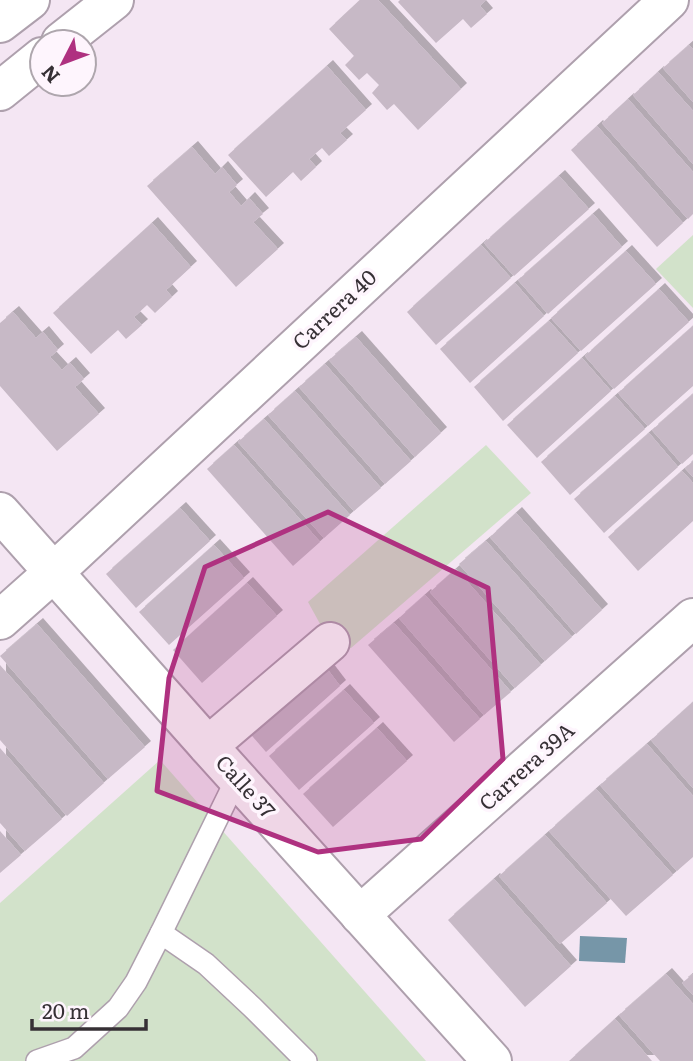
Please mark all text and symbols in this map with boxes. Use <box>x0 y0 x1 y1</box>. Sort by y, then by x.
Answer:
north arrow <box>28 28 98 98</box>
text: N <box>34 60 65 90</box>
street label: Carrera 40 <box>284 261 382 355</box>
street label: Carrera 39A <box>471 713 580 817</box>
street label: Calle 37 <box>210 747 284 824</box>
scale bar <box>32 988 145 1032</box>
text: 20 m <box>42 994 89 1025</box>

